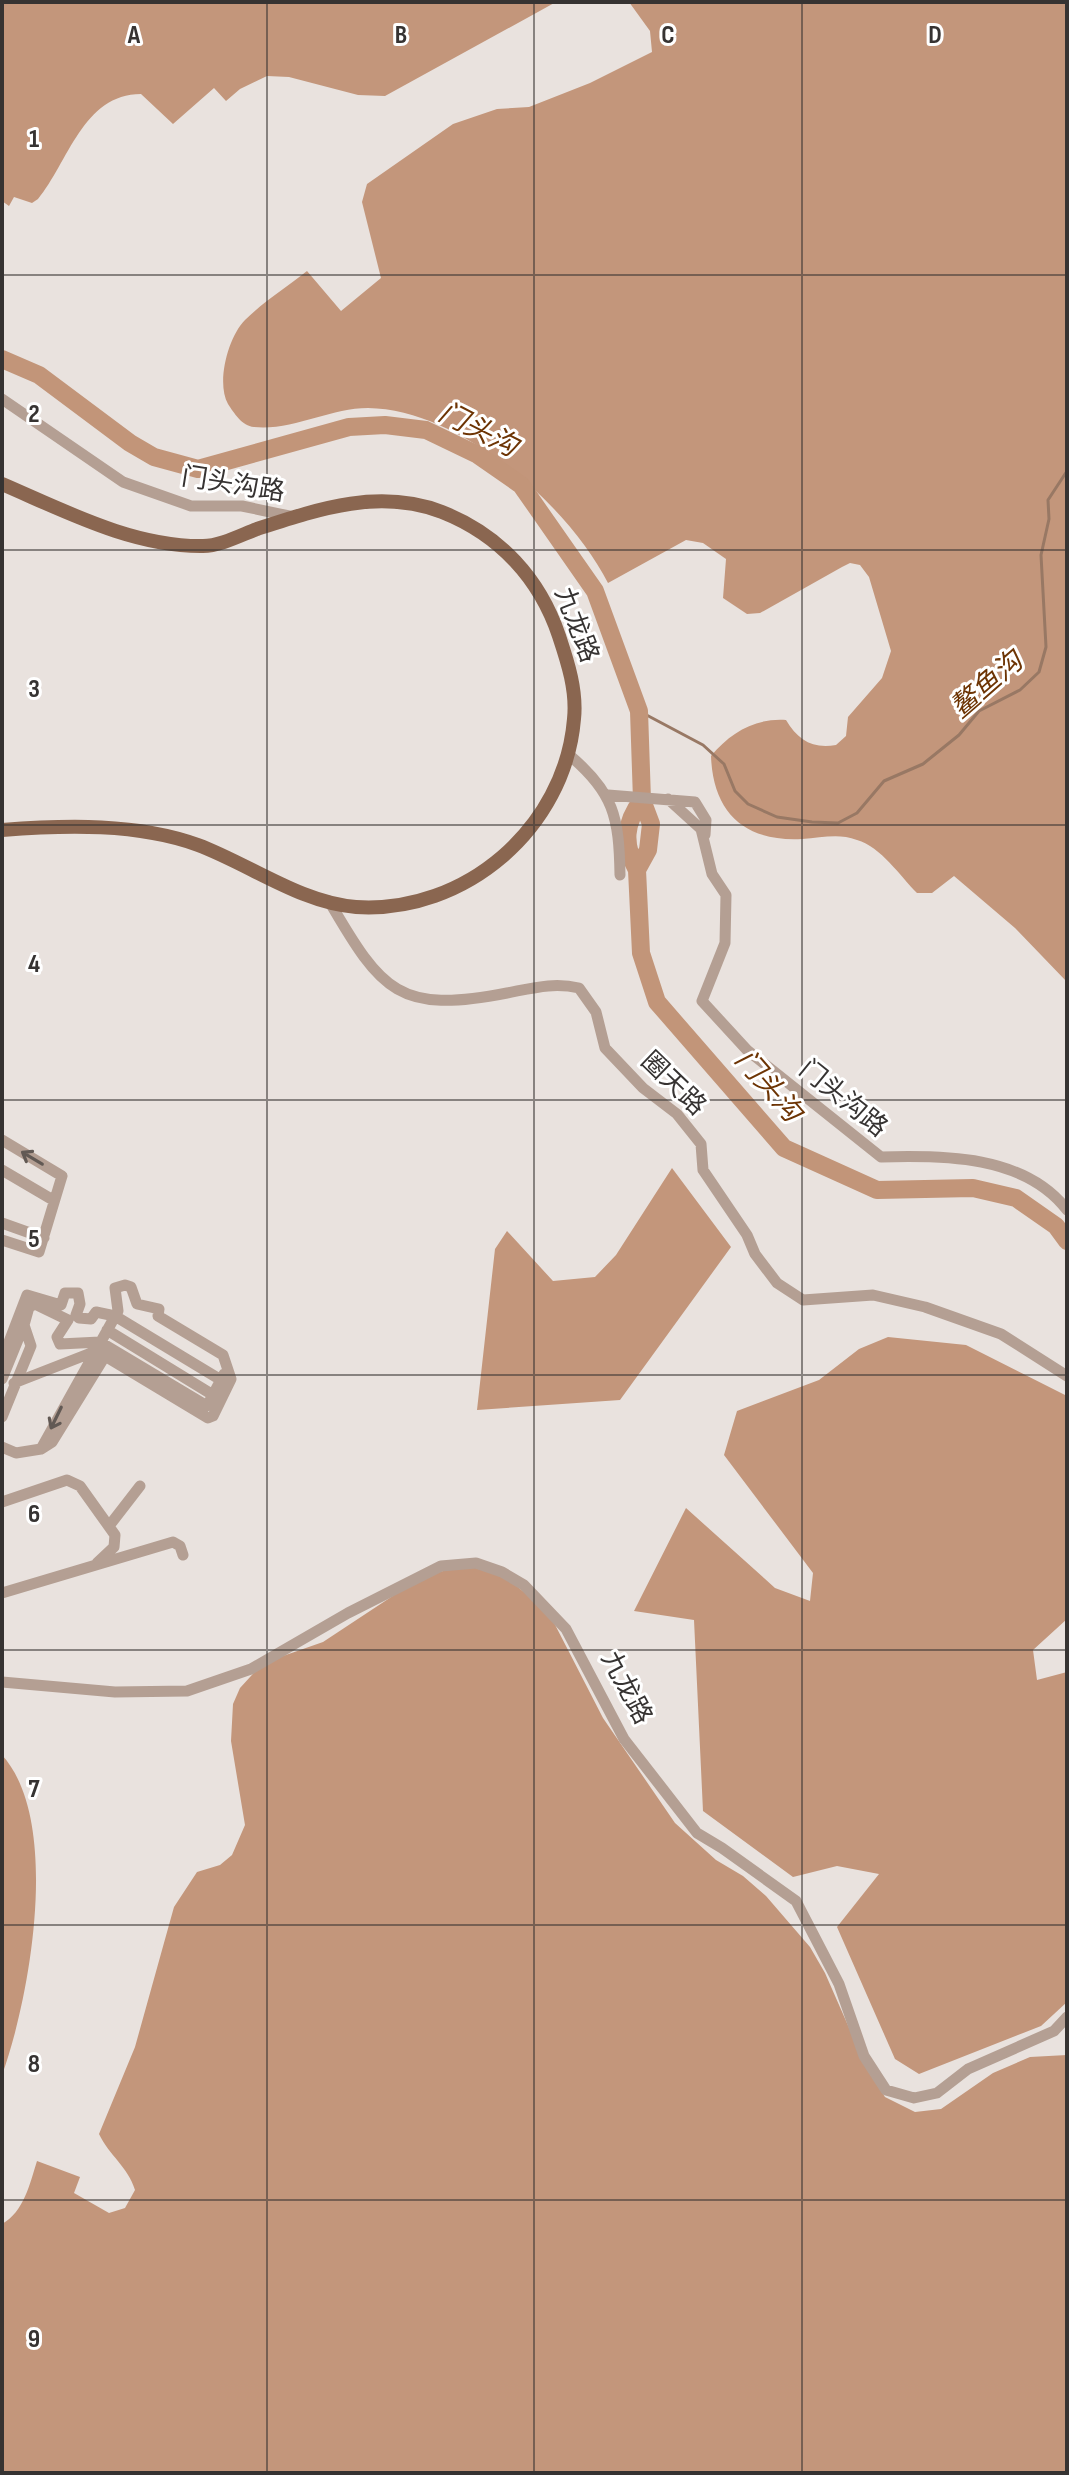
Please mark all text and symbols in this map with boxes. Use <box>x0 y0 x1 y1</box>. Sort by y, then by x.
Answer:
text: A <box>127 20 141 51</box>
text: B <box>395 20 407 51</box>
text: C <box>661 20 675 51</box>
text: D <box>928 20 942 51</box>
text: 1 <box>29 124 39 155</box>
water label: 门头沟 <box>433 396 526 465</box>
text: 2 <box>28 399 40 430</box>
street label: 门头沟路 <box>179 462 287 508</box>
street label: 九龙路 <box>548 583 604 667</box>
water label: 鳌鱼沟 <box>944 643 1032 725</box>
text: 3 <box>28 674 40 705</box>
text: 4 <box>28 949 40 980</box>
water label: 门头沟 <box>728 1043 810 1131</box>
street label: 圈天路 <box>634 1046 712 1122</box>
street label: 门头沟路 <box>793 1054 893 1144</box>
one-way arrow <box>21 1150 44 1166</box>
text: 5 <box>28 1224 40 1255</box>
one-way arrow <box>48 1405 64 1429</box>
text: 6 <box>28 1499 40 1530</box>
street label: 九龙路 <box>594 1646 658 1730</box>
text: 7 <box>28 1774 40 1805</box>
text: 8 <box>28 2049 40 2080</box>
text: 9 <box>28 2324 40 2355</box>

